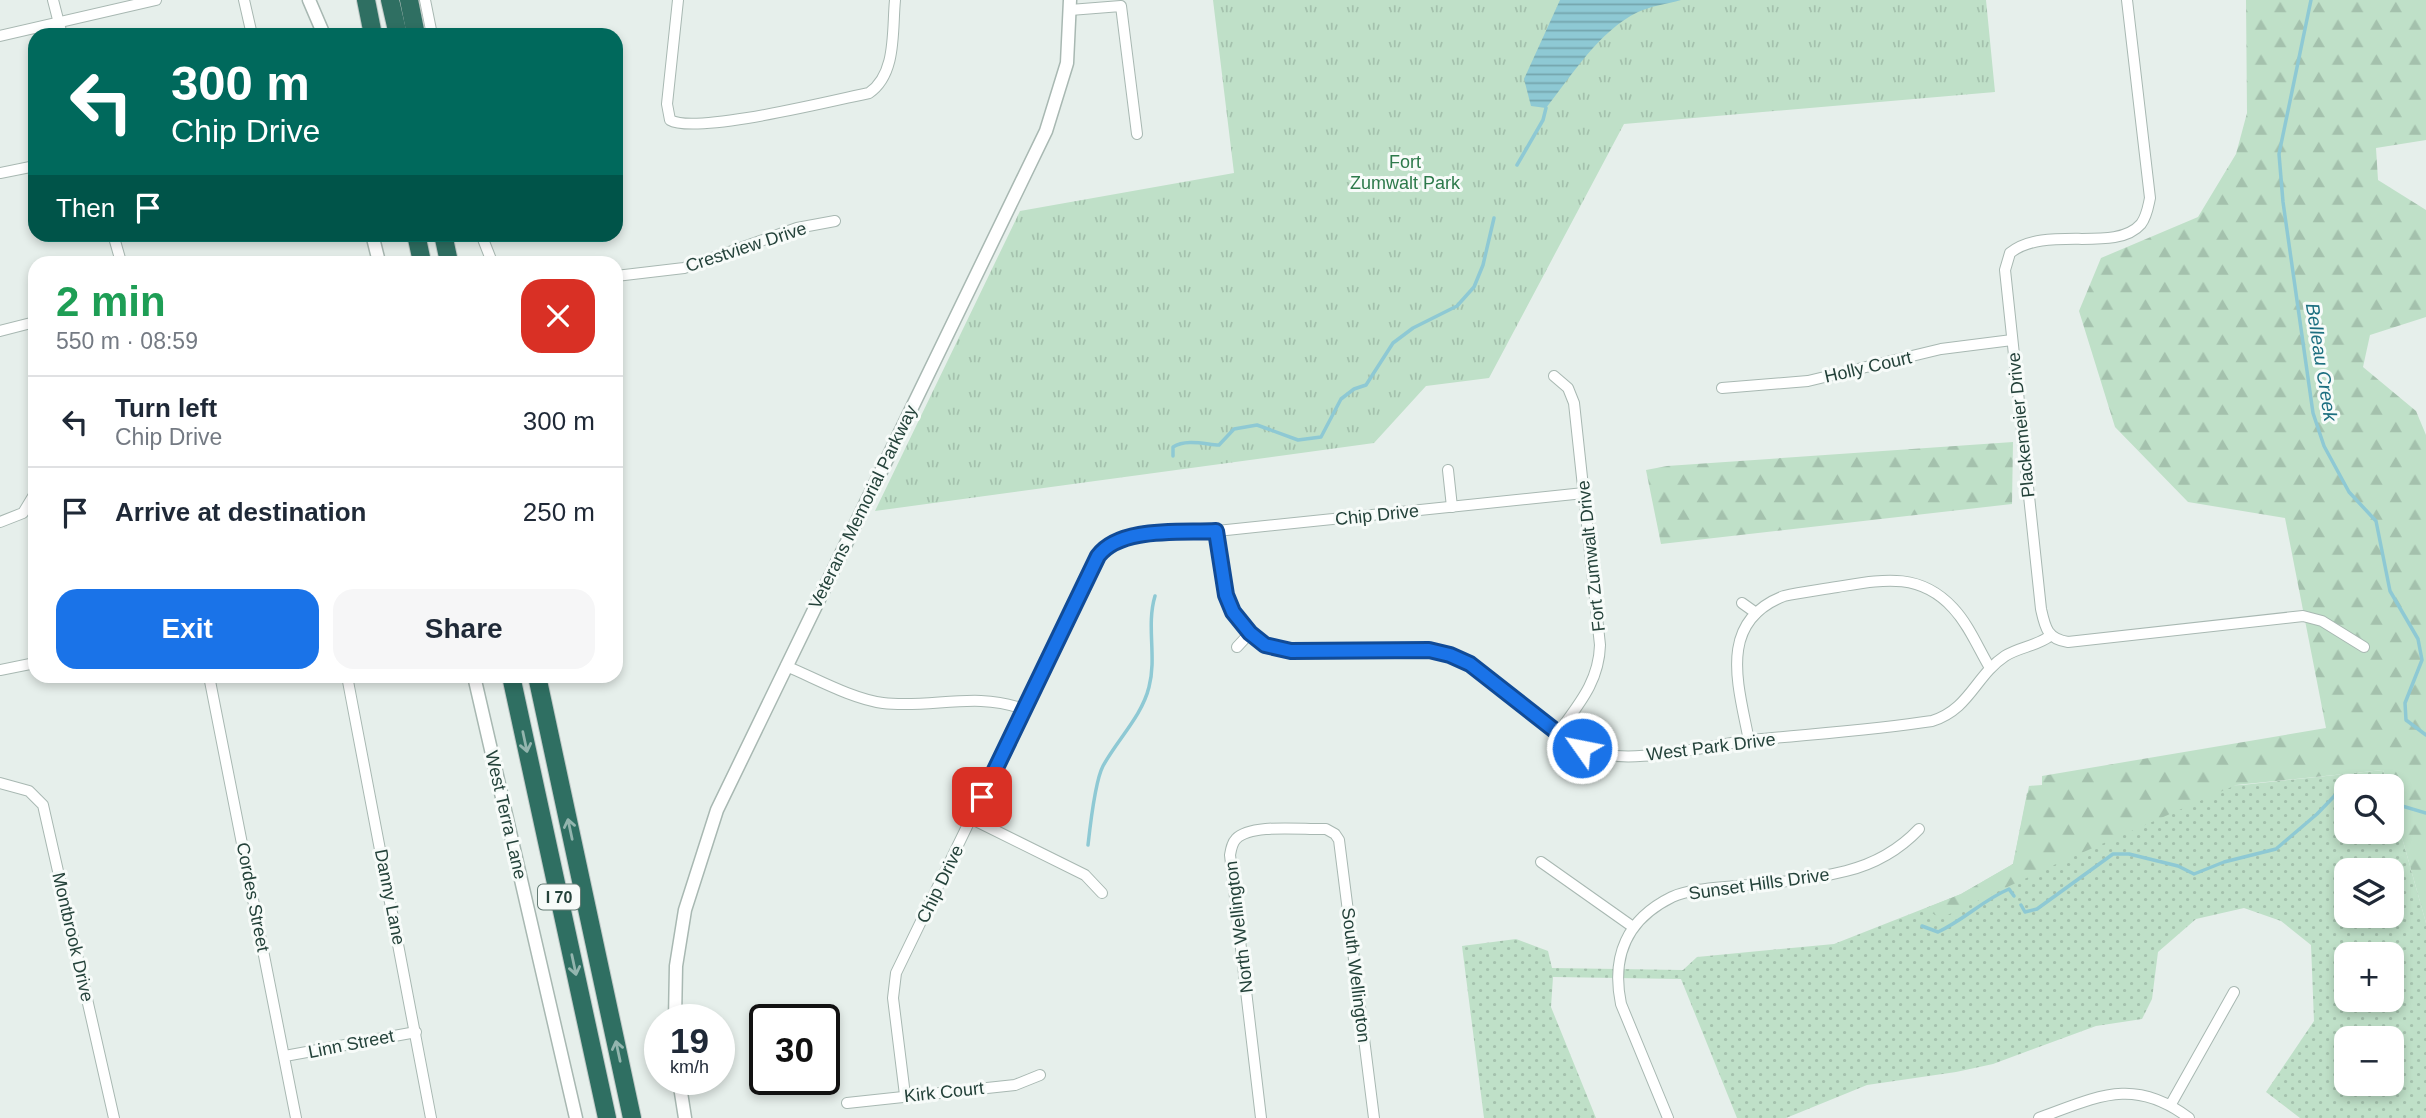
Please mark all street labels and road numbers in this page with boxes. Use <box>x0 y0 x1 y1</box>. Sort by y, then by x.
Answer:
street label: Crestview Drive <box>683 218 809 276</box>
street label: Holly Court <box>1822 347 1914 387</box>
street label: Plackemeier Drive <box>2003 351 2039 499</box>
street label: Veterans Memorial Parkway <box>805 402 921 612</box>
street label: Fort Zumwalt Drive <box>1573 479 1609 633</box>
street label: Chip Drive <box>1334 501 1420 529</box>
street label: West Park Drive <box>1645 729 1777 765</box>
street label: West Terra Lane <box>481 749 531 881</box>
street label: Cordes Street <box>233 841 273 953</box>
street label: Chip Drive <box>913 842 967 926</box>
street label: Danny Lane <box>371 847 409 947</box>
street label: North Wellington <box>1221 860 1257 994</box>
street label: Sunset Hills Drive <box>1687 864 1831 904</box>
street label: Montbrook Drive <box>48 870 98 1004</box>
road number: I 70 <box>538 884 580 909</box>
street label: South Wellington <box>1338 906 1374 1044</box>
street label: Linn Street <box>306 1026 396 1062</box>
street label: Kirk Court <box>903 1078 985 1106</box>

